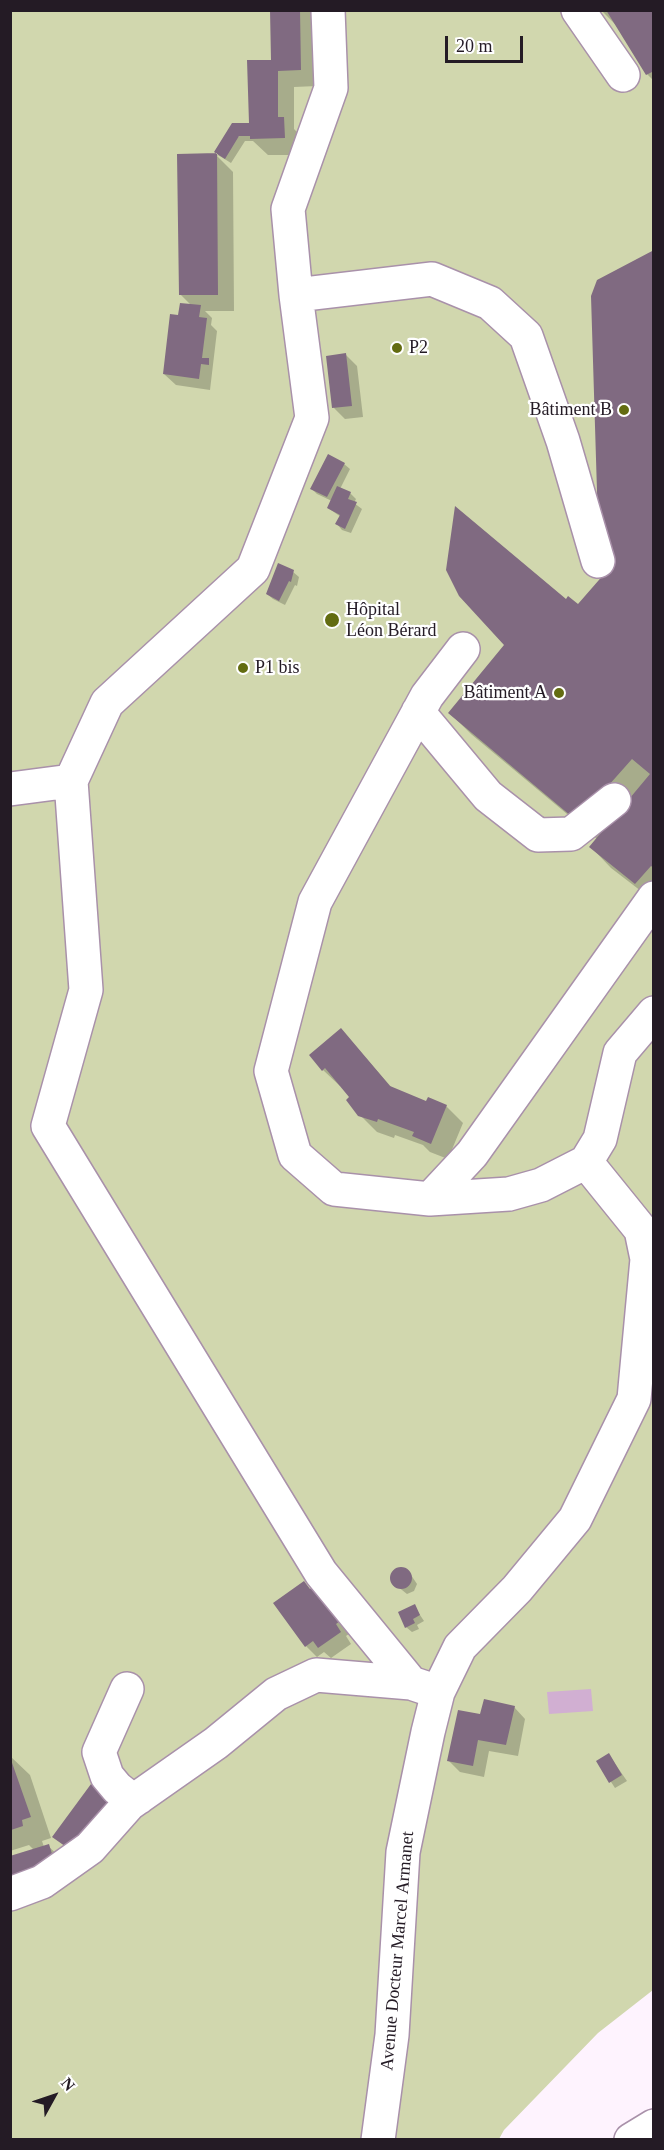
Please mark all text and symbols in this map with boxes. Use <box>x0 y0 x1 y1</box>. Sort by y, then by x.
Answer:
scale bar <box>448 24 526 62</box>
text: 20 m <box>456 36 493 56</box>
place label: P2 <box>409 337 428 359</box>
marker: P2 <box>390 341 404 355</box>
place label: Bâtiment B <box>530 399 612 421</box>
marker: Bâtiment B <box>617 403 631 417</box>
place label: Hôpital Léon Bérard <box>346 599 436 642</box>
marker: Hôpital Léon Bérard <box>323 611 341 629</box>
place label: P1 bis <box>255 657 300 679</box>
marker: P1 bis <box>236 661 250 675</box>
place label: Bâtiment A <box>464 682 547 704</box>
marker: Bâtiment A <box>552 686 566 700</box>
street label: Avenue Docteur Marcel Armanet <box>377 1830 419 2072</box>
north arrow <box>24 2066 84 2126</box>
text: N <box>58 2074 78 2094</box>

